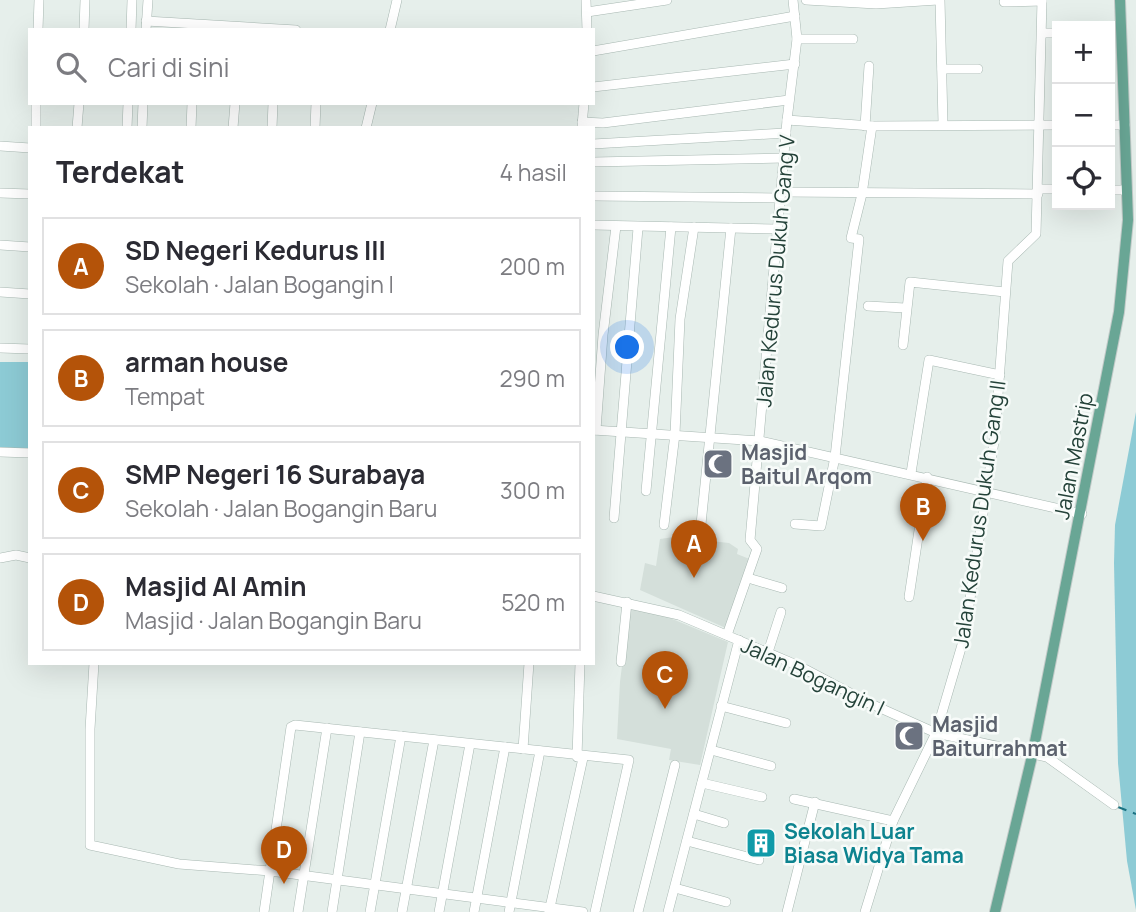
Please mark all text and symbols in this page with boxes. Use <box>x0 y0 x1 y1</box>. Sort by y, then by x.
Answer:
map controls <box>1052 21 1115 210</box>
button: + <box>1052 21 1115 84</box>
search box <box>28 28 595 105</box>
icon: search <box>52 48 90 86</box>
text: Cari di sini <box>108 49 230 85</box>
button: − <box>1052 84 1115 147</box>
street label: Jalan Kedurus Dukuh Gang V <box>749 133 801 408</box>
button: locate <box>1052 147 1115 210</box>
text: Terdekat <box>56 151 185 192</box>
text: 4 hasil <box>500 156 567 188</box>
text: SD Negeri Kedurus III <box>125 232 386 268</box>
text: A <box>73 250 89 282</box>
text: 200 m <box>500 250 565 282</box>
text: Sekolah · Jalan Bogangin I <box>125 268 394 300</box>
your location <box>610 330 644 364</box>
text: arman house <box>125 344 289 380</box>
text: B <box>74 362 88 394</box>
text: 290 m <box>499 362 565 394</box>
street label: Jalan Kedurus Dukuh Gang II <box>946 378 1012 650</box>
text: Tempat <box>125 380 205 412</box>
street label: Jalan Mastrip <box>1047 390 1099 522</box>
place label: Masjid Baitul Arqom <box>741 438 872 490</box>
mosque icon: Masjid Baitul Arqom <box>701 447 735 481</box>
text: SMP Negeri 16 Surabaya <box>125 456 425 492</box>
text: C <box>73 474 90 506</box>
text: 300 m <box>500 474 565 506</box>
pin: B <box>900 483 946 541</box>
text: Sekolah · Jalan Bogangin Baru <box>125 492 437 524</box>
pin: A <box>671 520 717 578</box>
text: Masjid Al Amin <box>125 568 307 604</box>
text: D <box>73 586 89 618</box>
text: 520 m <box>501 586 565 618</box>
text: Masjid · Jalan Bogangin Baru <box>125 604 422 636</box>
street label: Jalan Bogangin I <box>737 630 889 722</box>
pin: C <box>642 651 688 709</box>
place label: Masjid Baiturrahmat <box>932 710 1067 762</box>
mosque icon: Masjid Baiturrahmat <box>892 719 926 753</box>
place label: Sekolah Luar Biasa Widya Tama <box>784 817 964 869</box>
pin: D <box>261 826 307 884</box>
building icon: Sekolah Luar Biasa Widya Tama <box>744 826 778 860</box>

